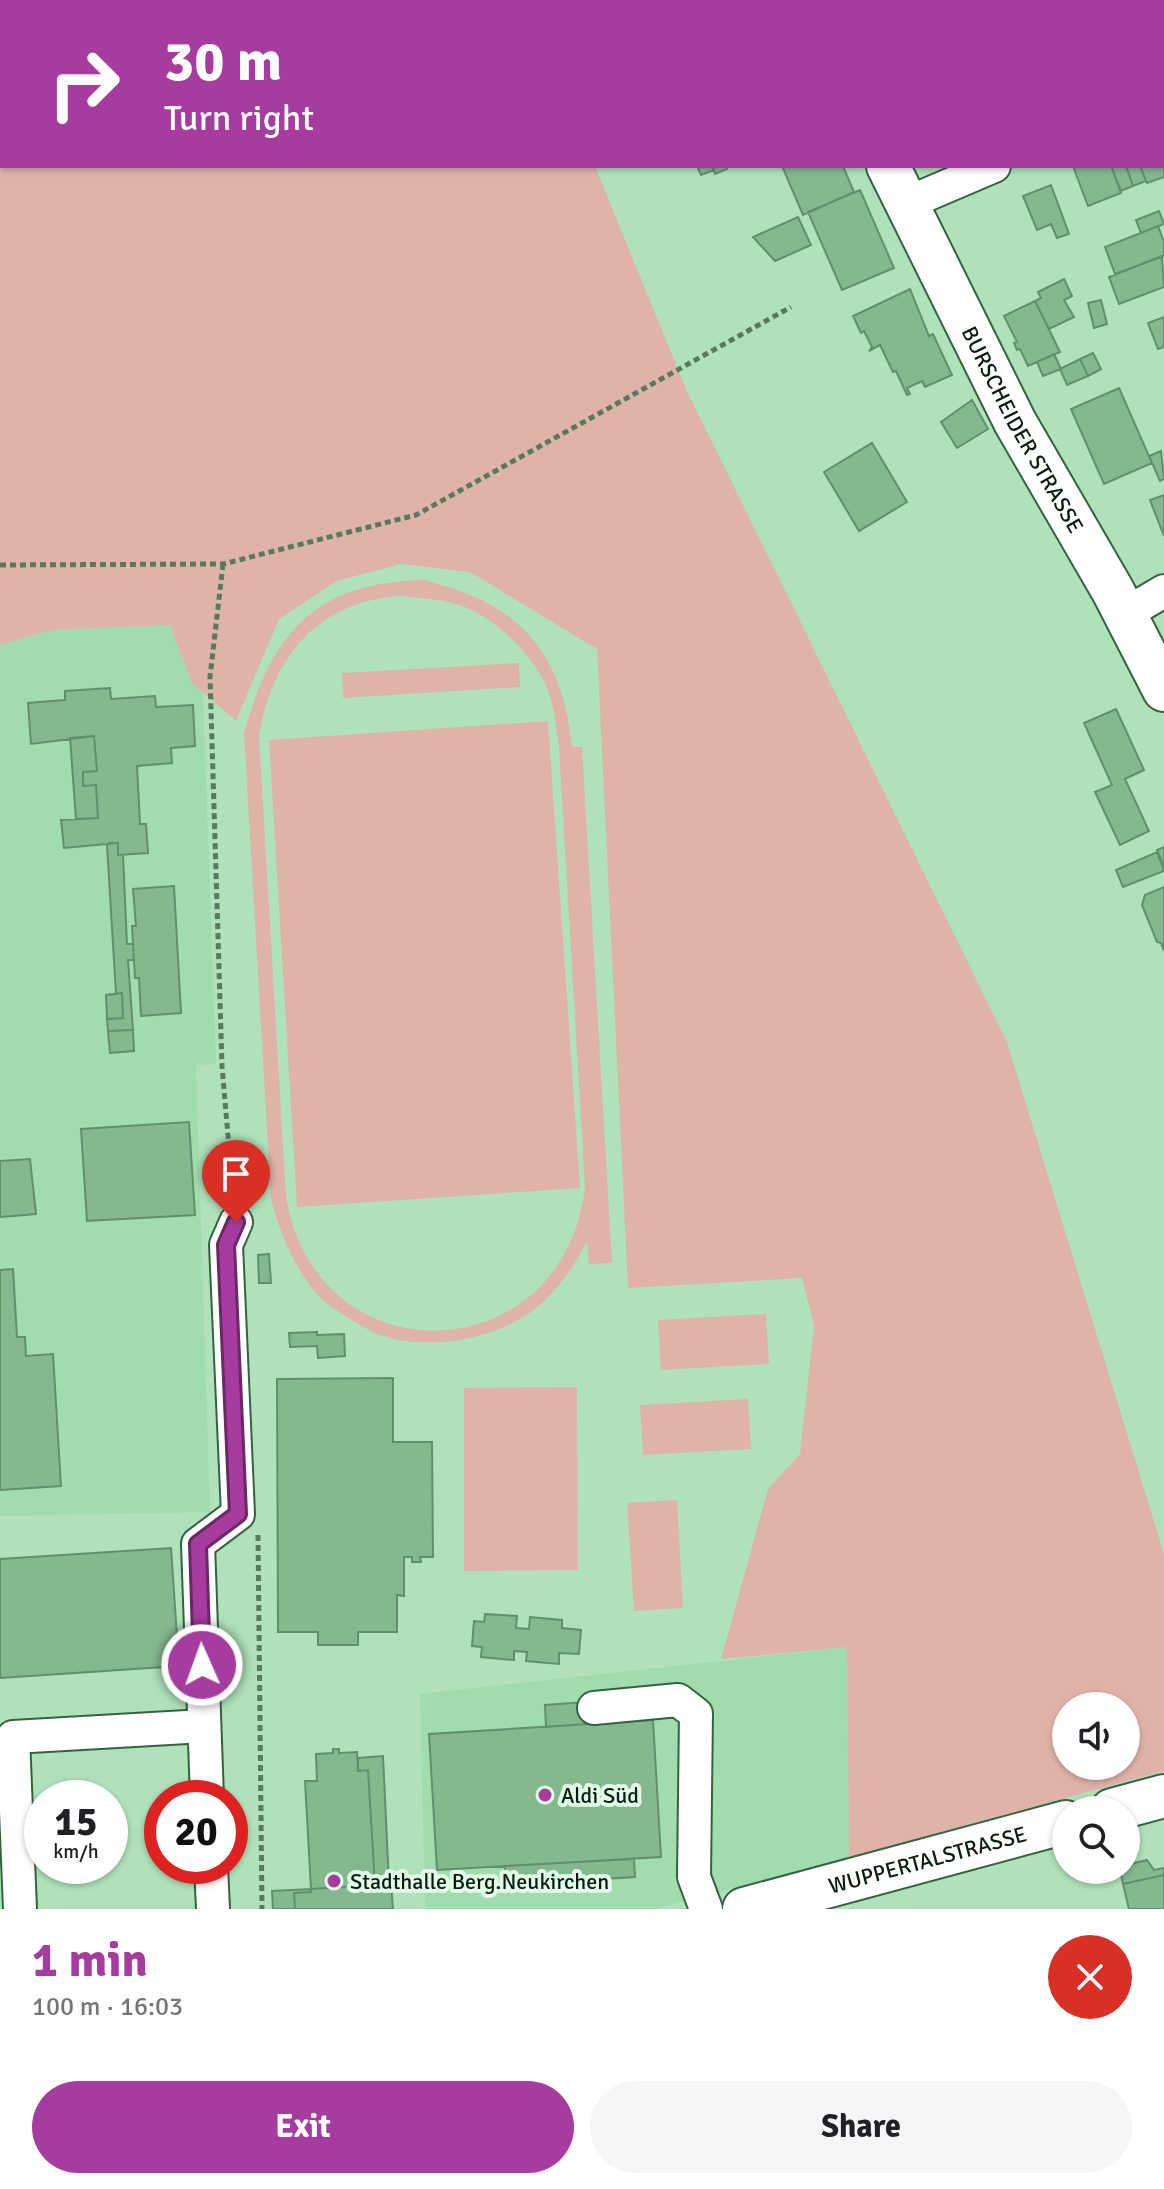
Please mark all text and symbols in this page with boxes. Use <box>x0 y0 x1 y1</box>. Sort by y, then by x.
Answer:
text: 30 m <box>164 27 282 96</box>
icon: right <box>32 32 136 136</box>
text: Turn right <box>164 96 314 141</box>
street label: BURSCHEIDER STRASSE <box>956 322 1089 538</box>
pin <box>202 1140 270 1222</box>
icon: arrive <box>214 1152 258 1196</box>
position arrow <box>160 1623 244 1707</box>
map controls <box>1052 1692 1140 1884</box>
button: sound <box>1052 1692 1140 1780</box>
speed limit sign: 20 <box>144 1780 248 1884</box>
place label: Aldi Süd <box>561 1782 639 1809</box>
marker: Aldi Süd <box>536 1786 554 1804</box>
button: search <box>1052 1796 1140 1884</box>
text: 15 <box>54 1797 98 1847</box>
street label: WUPPERTALSTRASSE <box>826 1820 1030 1900</box>
text: km/h <box>53 1839 99 1864</box>
place label: Stadthalle Berg.Neukirchen <box>350 1868 609 1895</box>
marker: Stadthalle Berg.Neukirchen <box>325 1872 343 1890</box>
text: 1 min <box>32 1931 148 1990</box>
button: close <box>1048 1935 1132 2019</box>
text: 100 m · 16:03 <box>32 1991 183 2023</box>
button: Exit <box>32 2081 574 2173</box>
button: Share <box>590 2081 1132 2173</box>

